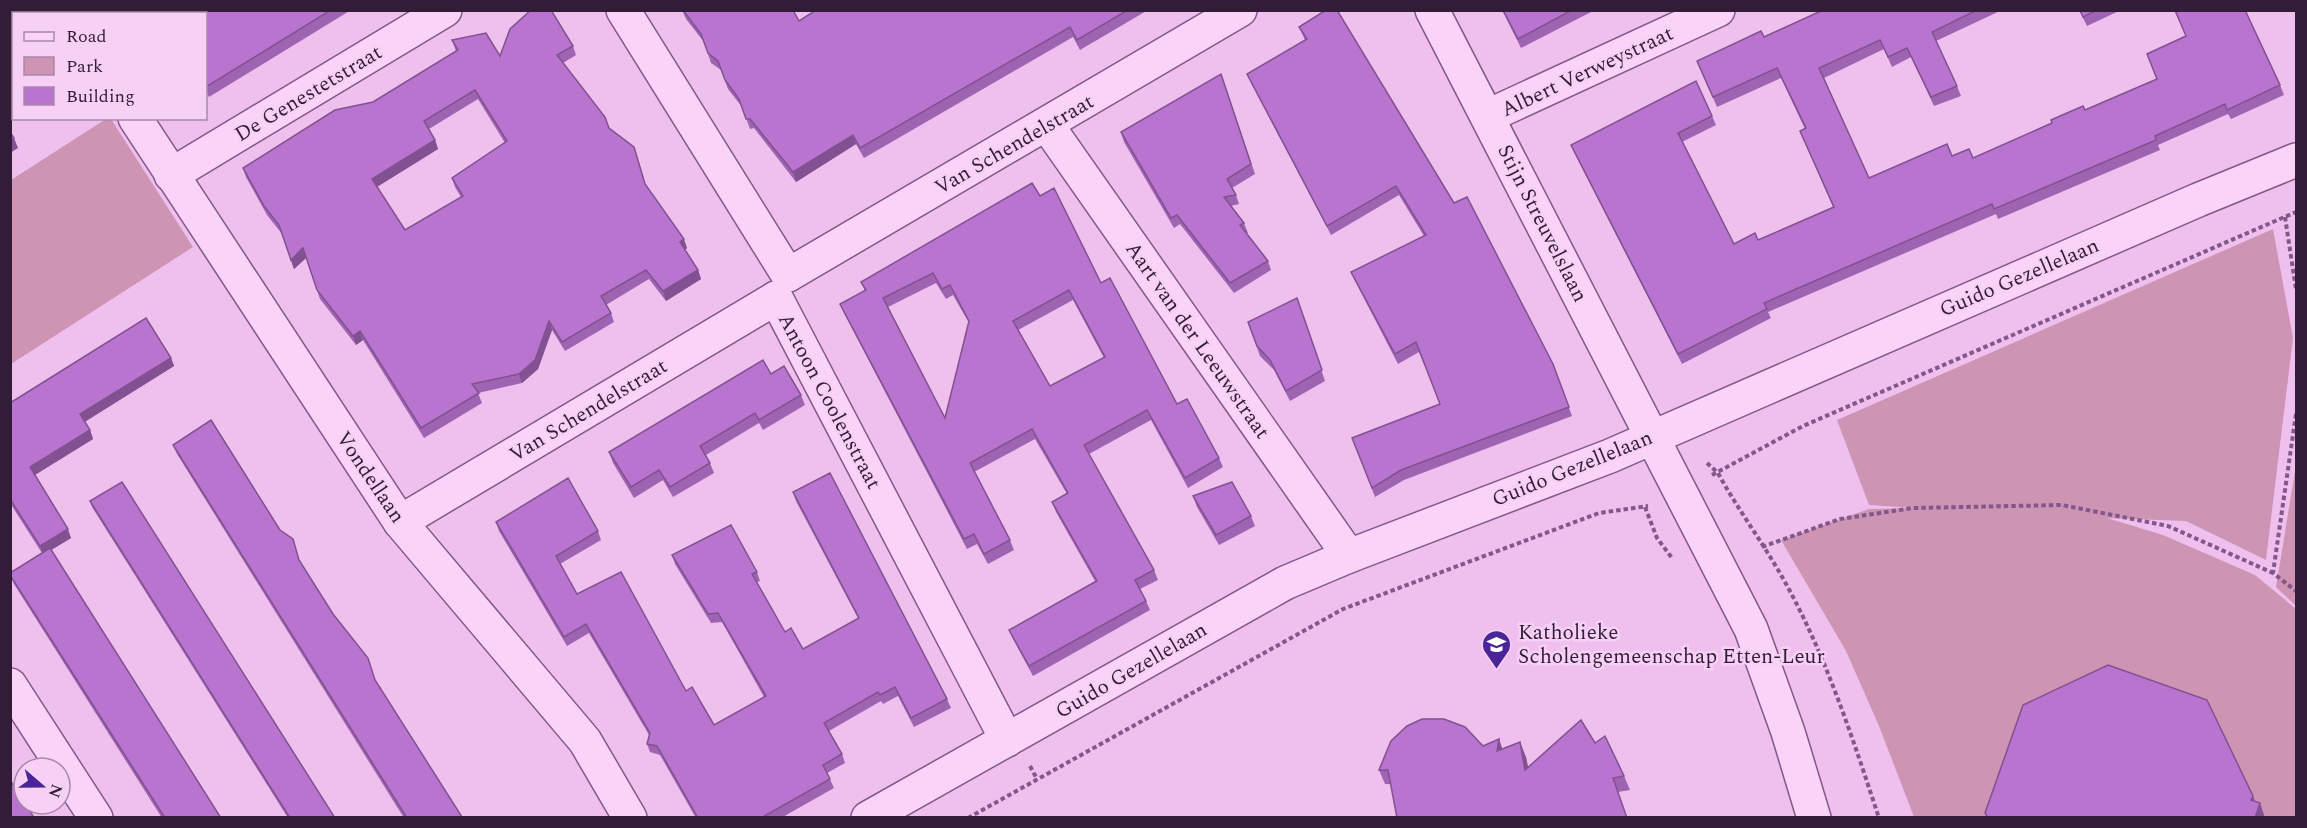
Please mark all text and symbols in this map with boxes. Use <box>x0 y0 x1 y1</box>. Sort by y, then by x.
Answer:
legend <box>12 12 207 120</box>
street label: Albert Verweystraat <box>1496 18 1679 126</box>
text: Road <box>66 23 107 50</box>
street label: De Genestetstraat <box>229 37 388 151</box>
text: Park <box>66 53 103 80</box>
text: Building <box>66 83 135 110</box>
street label: Van Schendelstraat <box>929 86 1100 204</box>
street label: Stijn Streuvelslaan <box>1489 139 1596 308</box>
street label: Guido Gezellelaan <box>1935 230 2104 326</box>
street label: Aart van der Leeuwstraat <box>1117 235 1277 446</box>
street label: Antoon Coolenstraat <box>769 308 889 495</box>
street label: Van Schendelstraat <box>503 351 674 471</box>
street label: Guido Gezellelaan <box>1487 422 1657 516</box>
street label: Vondellaan <box>328 425 413 530</box>
street label: Guido Gezellelaan <box>1050 614 1213 727</box>
place label: Katholieke Scholengemeenschap Etten-Leur <box>1518 617 1825 673</box>
school or university icon: Katholieke Scholengemeenschap Etten-Leur <box>1481 628 1513 670</box>
north arrow <box>12 756 72 816</box>
text: N <box>42 781 69 801</box>

